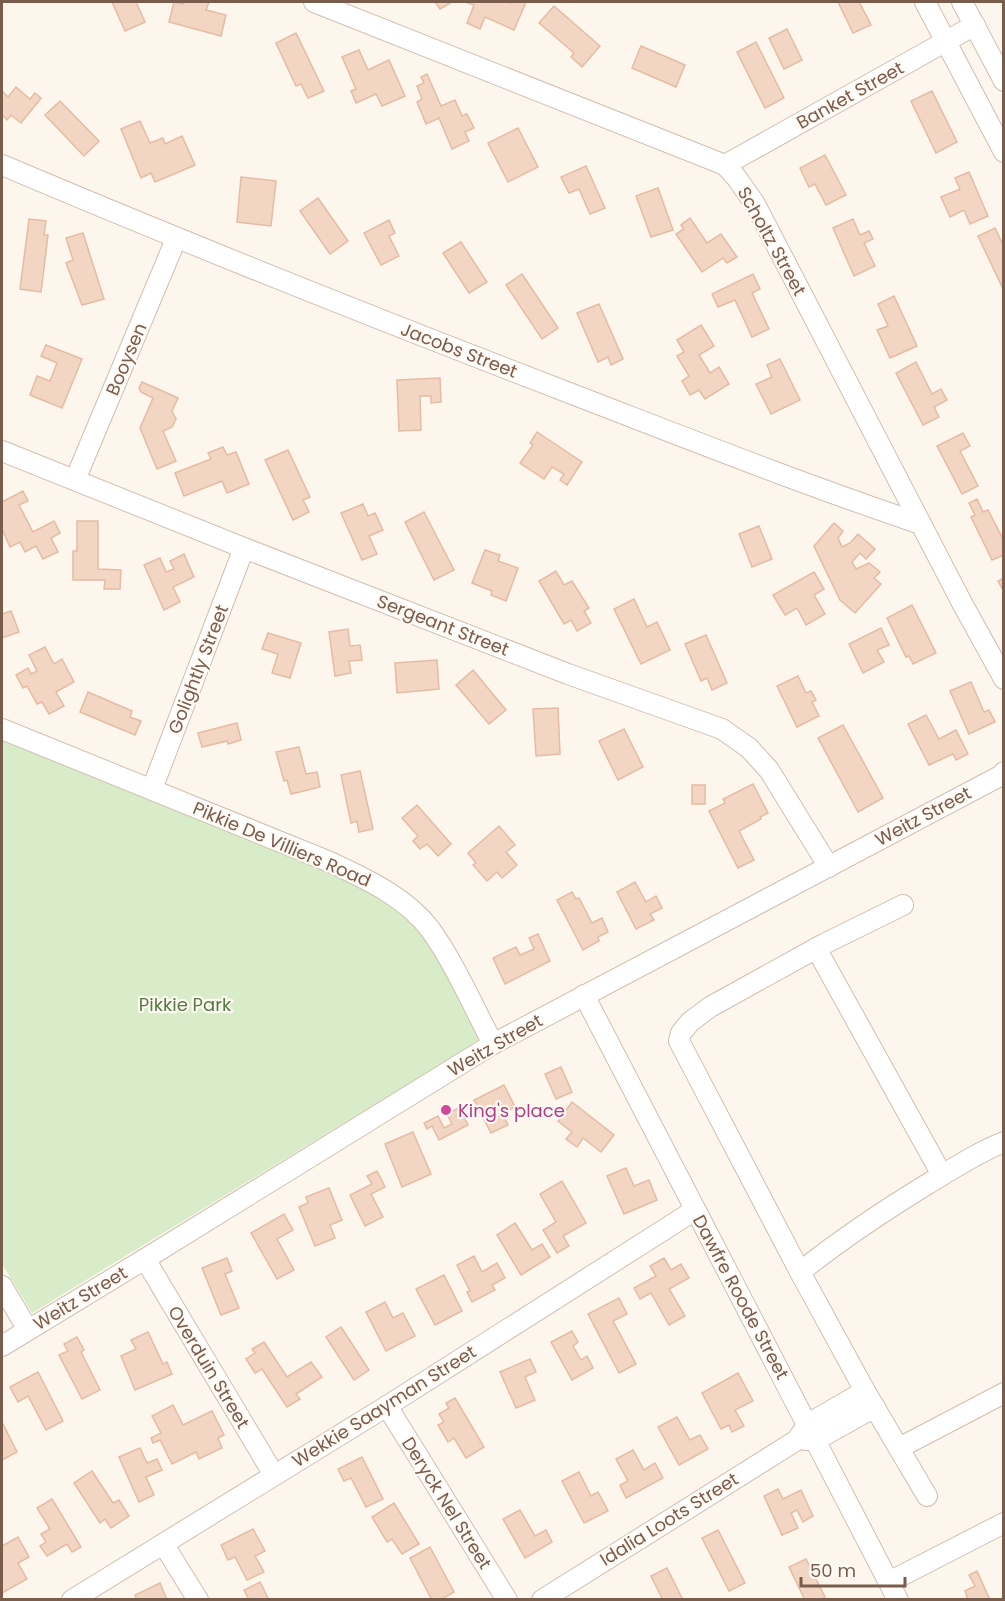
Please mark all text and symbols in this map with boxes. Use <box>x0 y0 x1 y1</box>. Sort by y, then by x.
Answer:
street label: Banket Street <box>792 55 908 135</box>
street label: Scholtz Street <box>732 182 812 300</box>
street label: Jacobs Street <box>397 316 521 384</box>
street label: Booysen <box>100 319 152 399</box>
street label: Sergeant Street <box>373 588 513 662</box>
street label: Golightly Street <box>162 601 234 737</box>
street label: Weitz Street <box>871 780 975 852</box>
street label: Pikkie De Villiers Road <box>189 795 375 893</box>
park label: Pikkie Park <box>139 992 232 1017</box>
street label: Weitz Street <box>443 1008 547 1082</box>
place label: King's place <box>458 1098 565 1123</box>
marker: King's place <box>439 1103 453 1117</box>
street label: Dawfre Roode Street <box>687 1210 795 1384</box>
street label: Weitz Street <box>28 1260 132 1336</box>
street label: Overduin Street <box>162 1301 256 1433</box>
street label: Wekkie Saayman Street <box>287 1339 481 1473</box>
street label: Deryck Nel Street <box>396 1432 498 1574</box>
street label: Idalia Loots Street <box>595 1466 743 1572</box>
scale bar <box>801 1550 904 1588</box>
text: 50 m <box>810 1558 856 1583</box>

